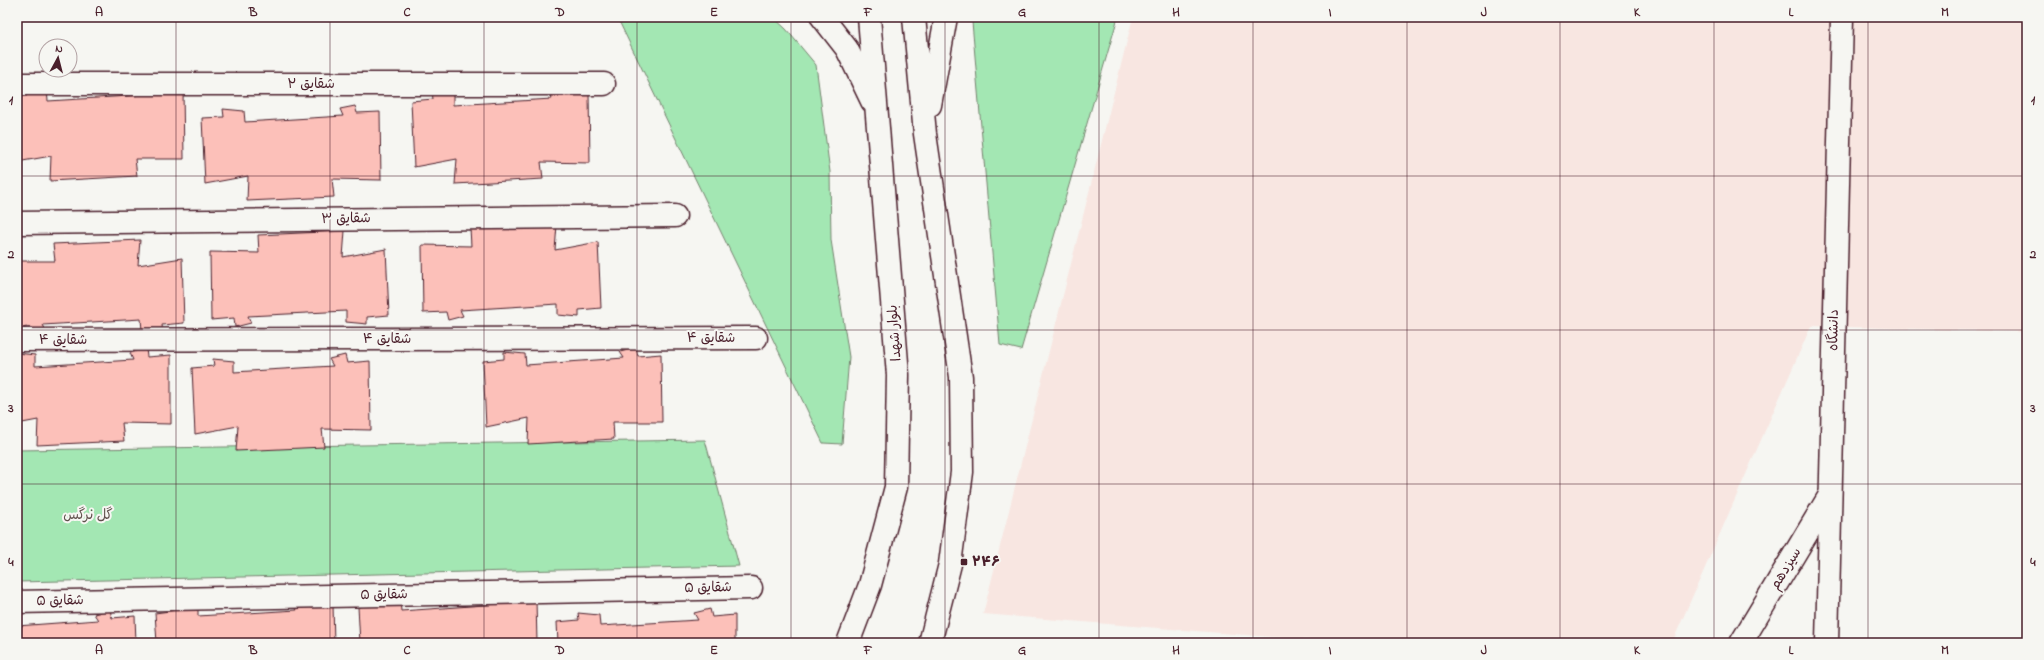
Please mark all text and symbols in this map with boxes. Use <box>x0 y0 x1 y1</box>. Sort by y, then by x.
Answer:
text: A <box>95 3 103 22</box>
text: B <box>248 3 258 22</box>
text: C <box>403 3 411 22</box>
text: D <box>554 3 565 22</box>
text: E <box>710 3 718 22</box>
text: F <box>863 3 873 22</box>
text: G <box>1018 3 1026 22</box>
text: H <box>1172 3 1180 22</box>
text: I <box>1328 3 1332 22</box>
text: J <box>1481 3 1487 22</box>
text: K <box>1634 3 1641 22</box>
text: L <box>1789 3 1795 22</box>
text: M <box>1941 3 1949 22</box>
north arrow <box>38 38 78 78</box>
text: N <box>54 41 64 57</box>
street label: شقایق ۲ <box>287 74 335 95</box>
text: 1 <box>9 91 14 110</box>
text: 1 <box>2031 91 2036 110</box>
street label: شقایق ۳ <box>321 208 371 230</box>
text: 2 <box>7 245 15 264</box>
text: 2 <box>2029 245 2037 264</box>
street label: بلوار شهدا <box>883 304 907 362</box>
street label: دانشگاه <box>1823 309 1845 351</box>
street label: شقایق ۴ <box>687 328 735 349</box>
street label: شقایق ۴ <box>363 329 411 350</box>
street label: شقایق ۴ <box>39 330 87 351</box>
text: 3 <box>7 399 14 418</box>
text: 3 <box>2029 399 2036 418</box>
park label: گل نرگس <box>63 505 113 526</box>
street label: سیزدهم <box>1765 544 1807 594</box>
place label: ۲۴۶ <box>972 552 999 573</box>
text: 4 <box>7 553 14 572</box>
text: 4 <box>2029 553 2036 572</box>
marker: ۲۴۶ <box>959 557 969 567</box>
street label: شقایق ۵ <box>684 577 732 599</box>
street label: شقایق ۵ <box>360 584 408 606</box>
street label: شقایق ۵ <box>36 590 84 612</box>
text: A <box>95 641 103 660</box>
text: B <box>248 641 258 660</box>
text: C <box>403 641 411 660</box>
text: D <box>554 641 565 660</box>
text: E <box>710 641 718 660</box>
text: F <box>863 641 873 660</box>
text: G <box>1018 641 1026 660</box>
text: H <box>1172 641 1180 660</box>
text: I <box>1328 641 1332 660</box>
text: J <box>1481 641 1487 660</box>
text: K <box>1634 641 1641 660</box>
text: L <box>1789 641 1795 660</box>
text: M <box>1941 641 1949 660</box>

